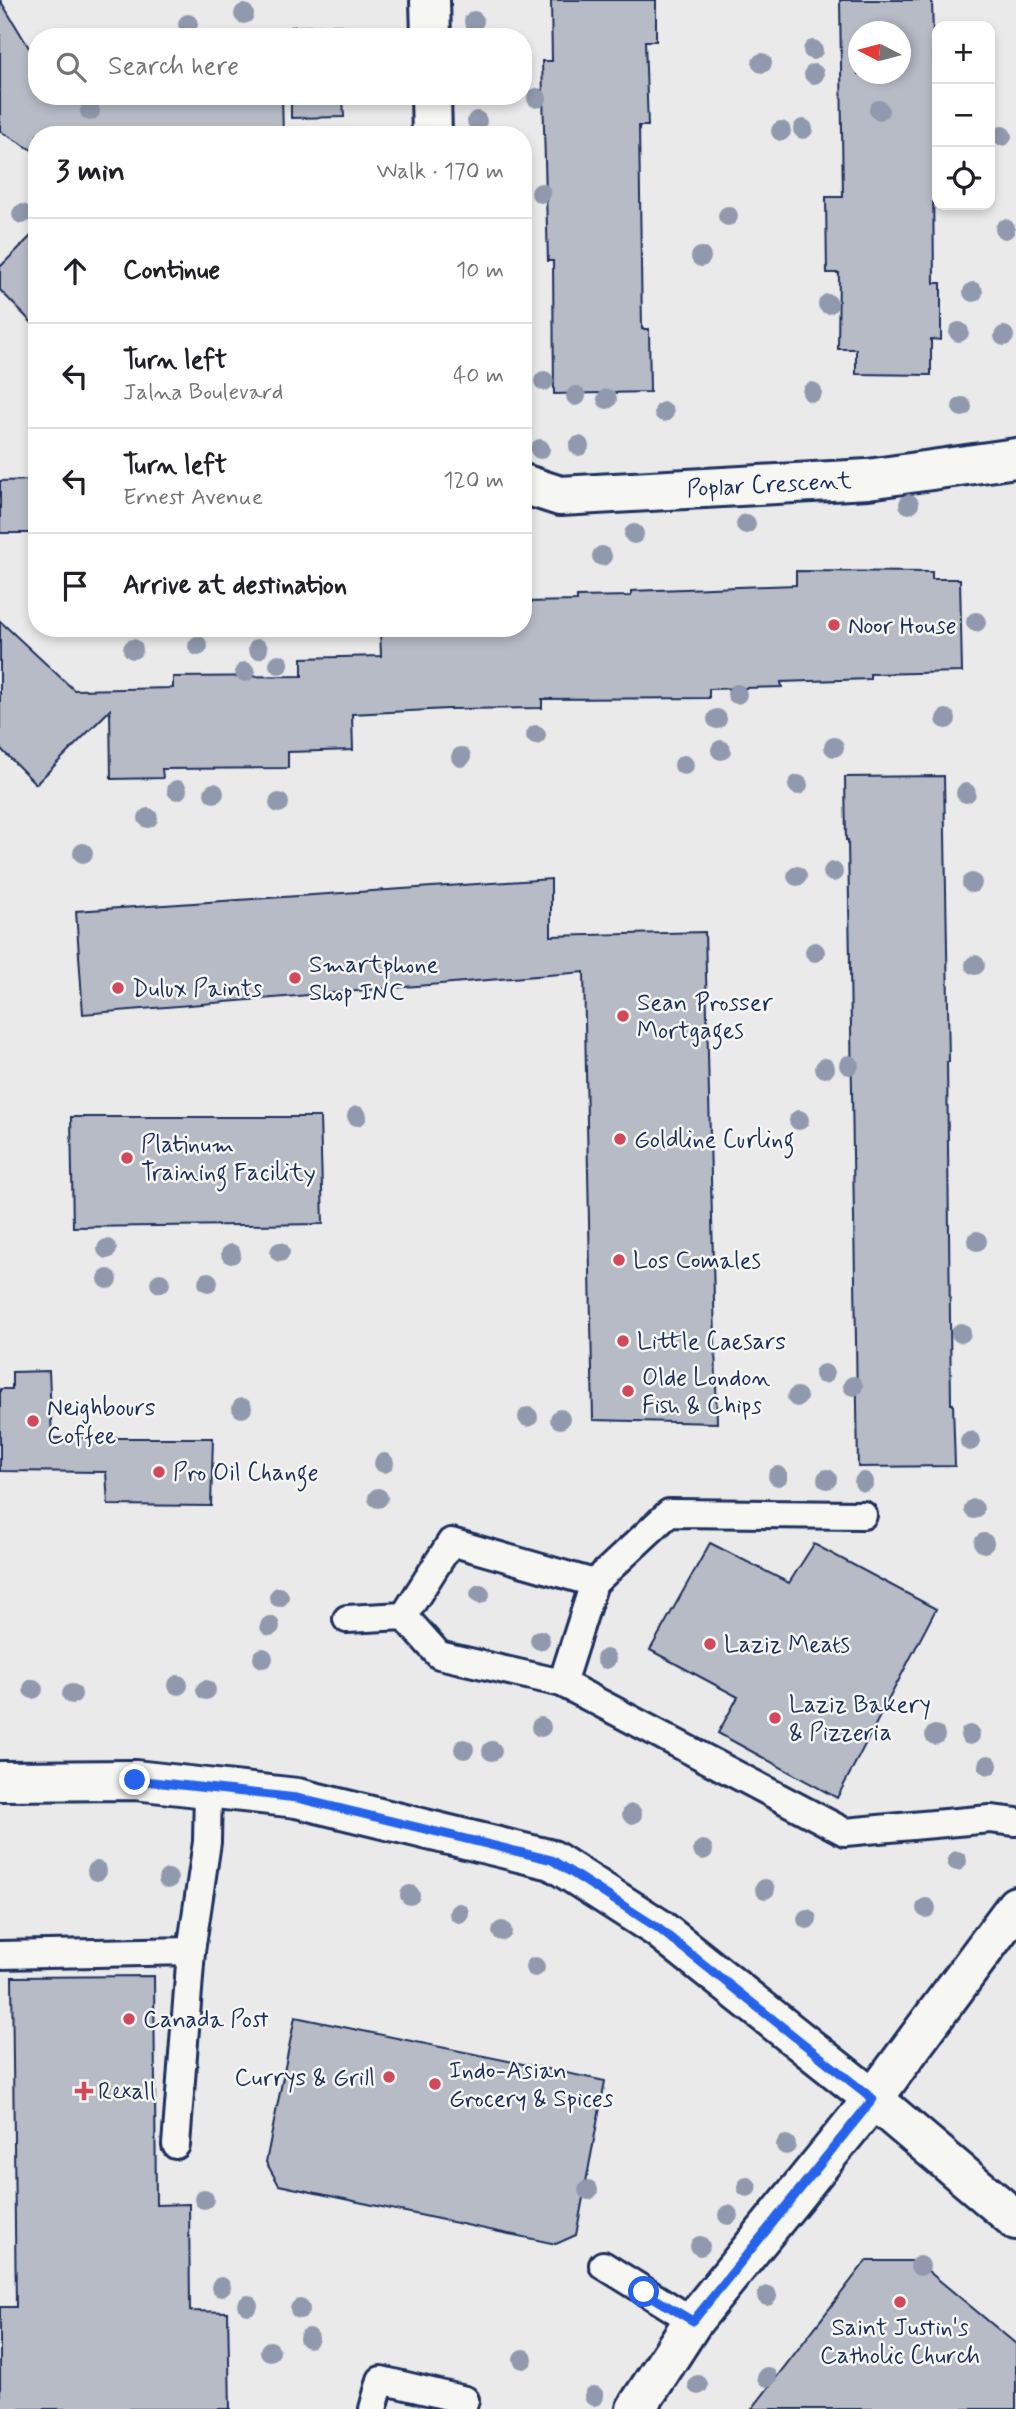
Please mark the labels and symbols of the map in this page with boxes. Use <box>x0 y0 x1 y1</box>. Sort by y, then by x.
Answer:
north arrow <box>848 21 911 84</box>
street label: Poplar Crescent <box>686 466 852 505</box>
place label: Noor House <box>848 611 957 642</box>
marker: Noor House <box>826 617 842 633</box>
place label: Smartphone Shop INC <box>309 950 439 1009</box>
marker: Smartphone Shop INC <box>287 970 303 986</box>
place label: Dulux Paints <box>132 974 262 1005</box>
marker: Dulux Paints <box>110 980 126 996</box>
place label: Sean Prosser Mortgages <box>637 988 774 1050</box>
marker: Sean Prosser Mortgages <box>615 1008 631 1024</box>
place label: Goldline Curling <box>634 1125 795 1159</box>
place label: Platinum Training Facility <box>141 1130 316 1192</box>
marker: Goldline Curling <box>612 1131 628 1147</box>
marker: Platinum Training Facility <box>119 1150 135 1166</box>
place label: Los Comales <box>633 1246 761 1277</box>
marker: Los Comales <box>611 1252 627 1268</box>
place label: Little Caesars <box>637 1327 786 1358</box>
marker: Little Caesars <box>615 1333 631 1349</box>
place label: Olde London Fish & Chips <box>642 1363 771 1422</box>
marker: Olde London Fish & Chips <box>620 1383 636 1399</box>
place label: Neighbours Coffee <box>47 1393 156 1452</box>
marker: Neighbours Coffee <box>25 1413 41 1429</box>
place label: Pro Oil Change <box>173 1458 319 1492</box>
marker: Pro Oil Change <box>151 1464 167 1480</box>
place label: Laziz Meats <box>724 1630 850 1661</box>
marker: Laziz Meats <box>702 1636 718 1652</box>
place label: Laziz Bakery & Pizzeria <box>789 1690 931 1749</box>
marker: Laziz Bakery & Pizzeria <box>767 1710 783 1726</box>
route end <box>119 1764 150 1795</box>
place label: Canada Post <box>143 2005 269 2036</box>
marker: Canada Post <box>121 2011 137 2027</box>
place label: Indo-Asian Grocery & Spices <box>449 2056 614 2115</box>
place label: Currys & Grill <box>235 2063 375 2094</box>
marker: Currys & Grill <box>381 2069 397 2085</box>
marker: Indo-Asian Grocery & Spices <box>427 2076 443 2092</box>
place label: Rexall <box>98 2077 156 2108</box>
marker: Rexall <box>76 2083 92 2099</box>
route start <box>628 2276 659 2307</box>
marker: Saint Justin's Catholic Church <box>892 2294 908 2310</box>
place label: Saint Justin's Catholic Church <box>820 2313 980 2372</box>

